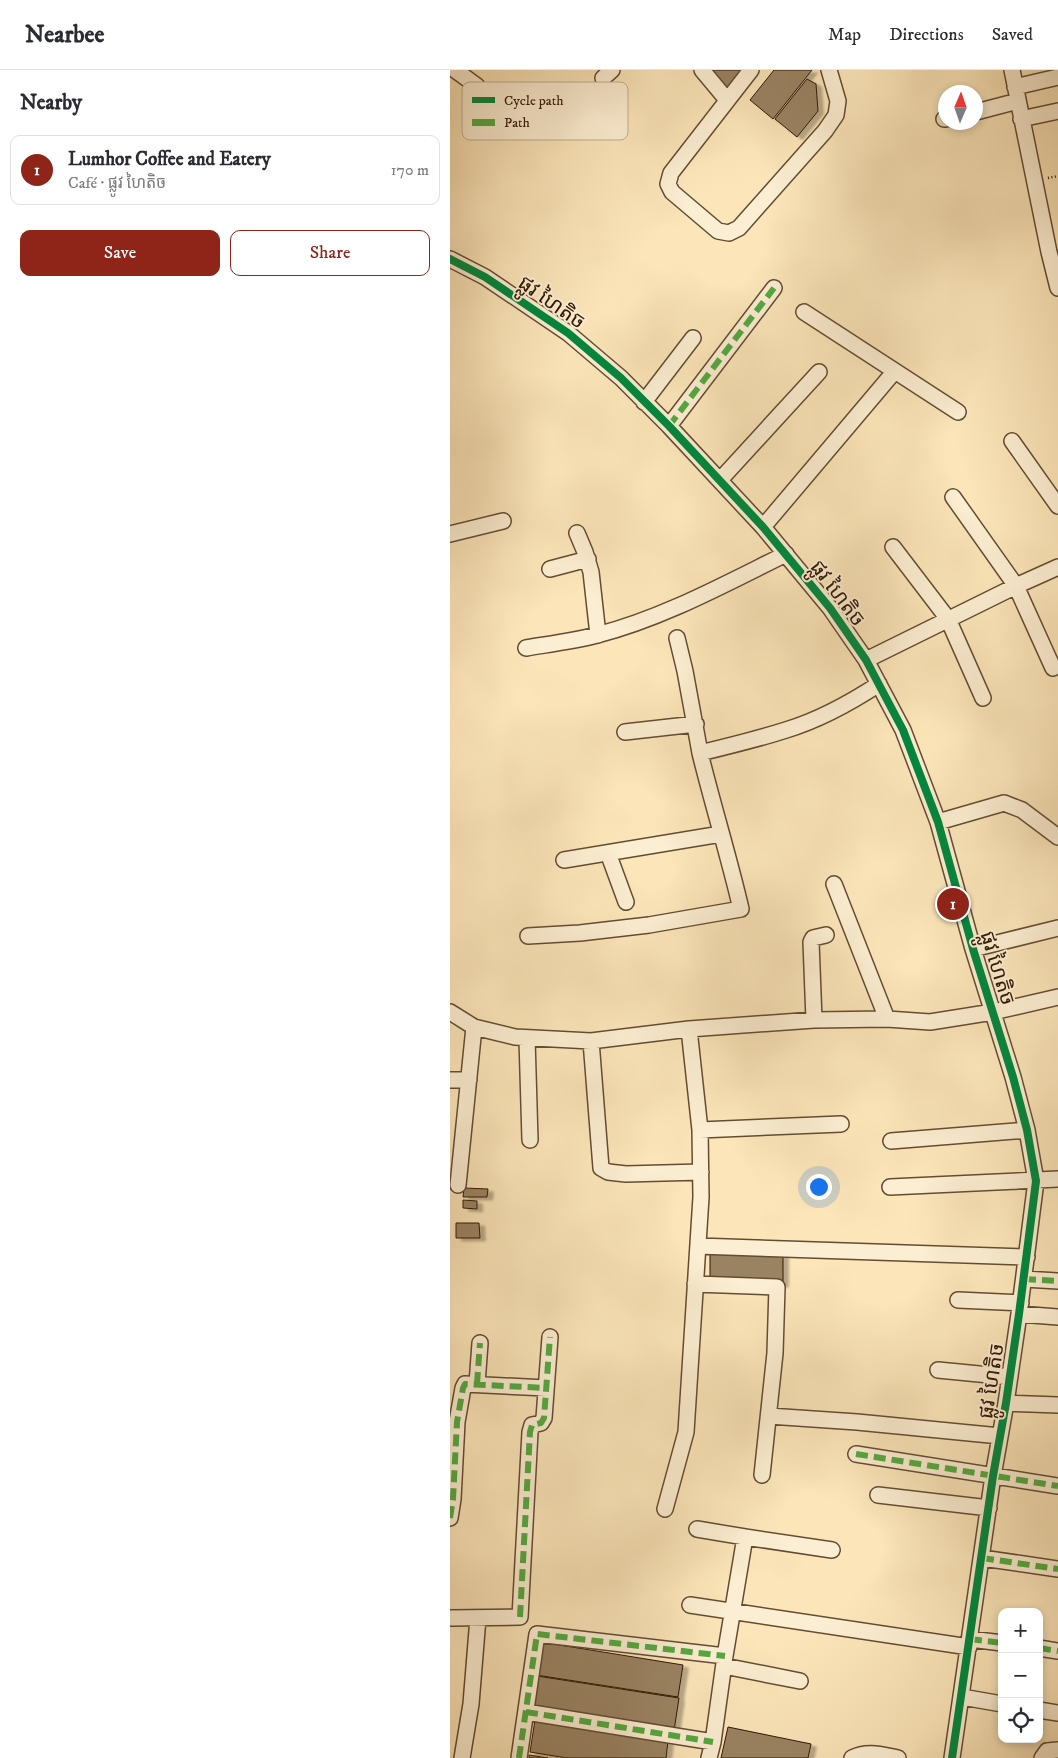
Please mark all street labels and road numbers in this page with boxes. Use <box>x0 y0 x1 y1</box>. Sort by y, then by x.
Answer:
street label: ផ្លូវ ហៃតិច <box>510 270 590 340</box>
street label: ផ្លូវ ហៃតិច <box>800 555 871 635</box>
street label: ផ្លូវ ហៃតិច <box>968 928 1021 1010</box>
street label: ផ្លូវ ហៃតិច <box>973 1341 1016 1422</box>

